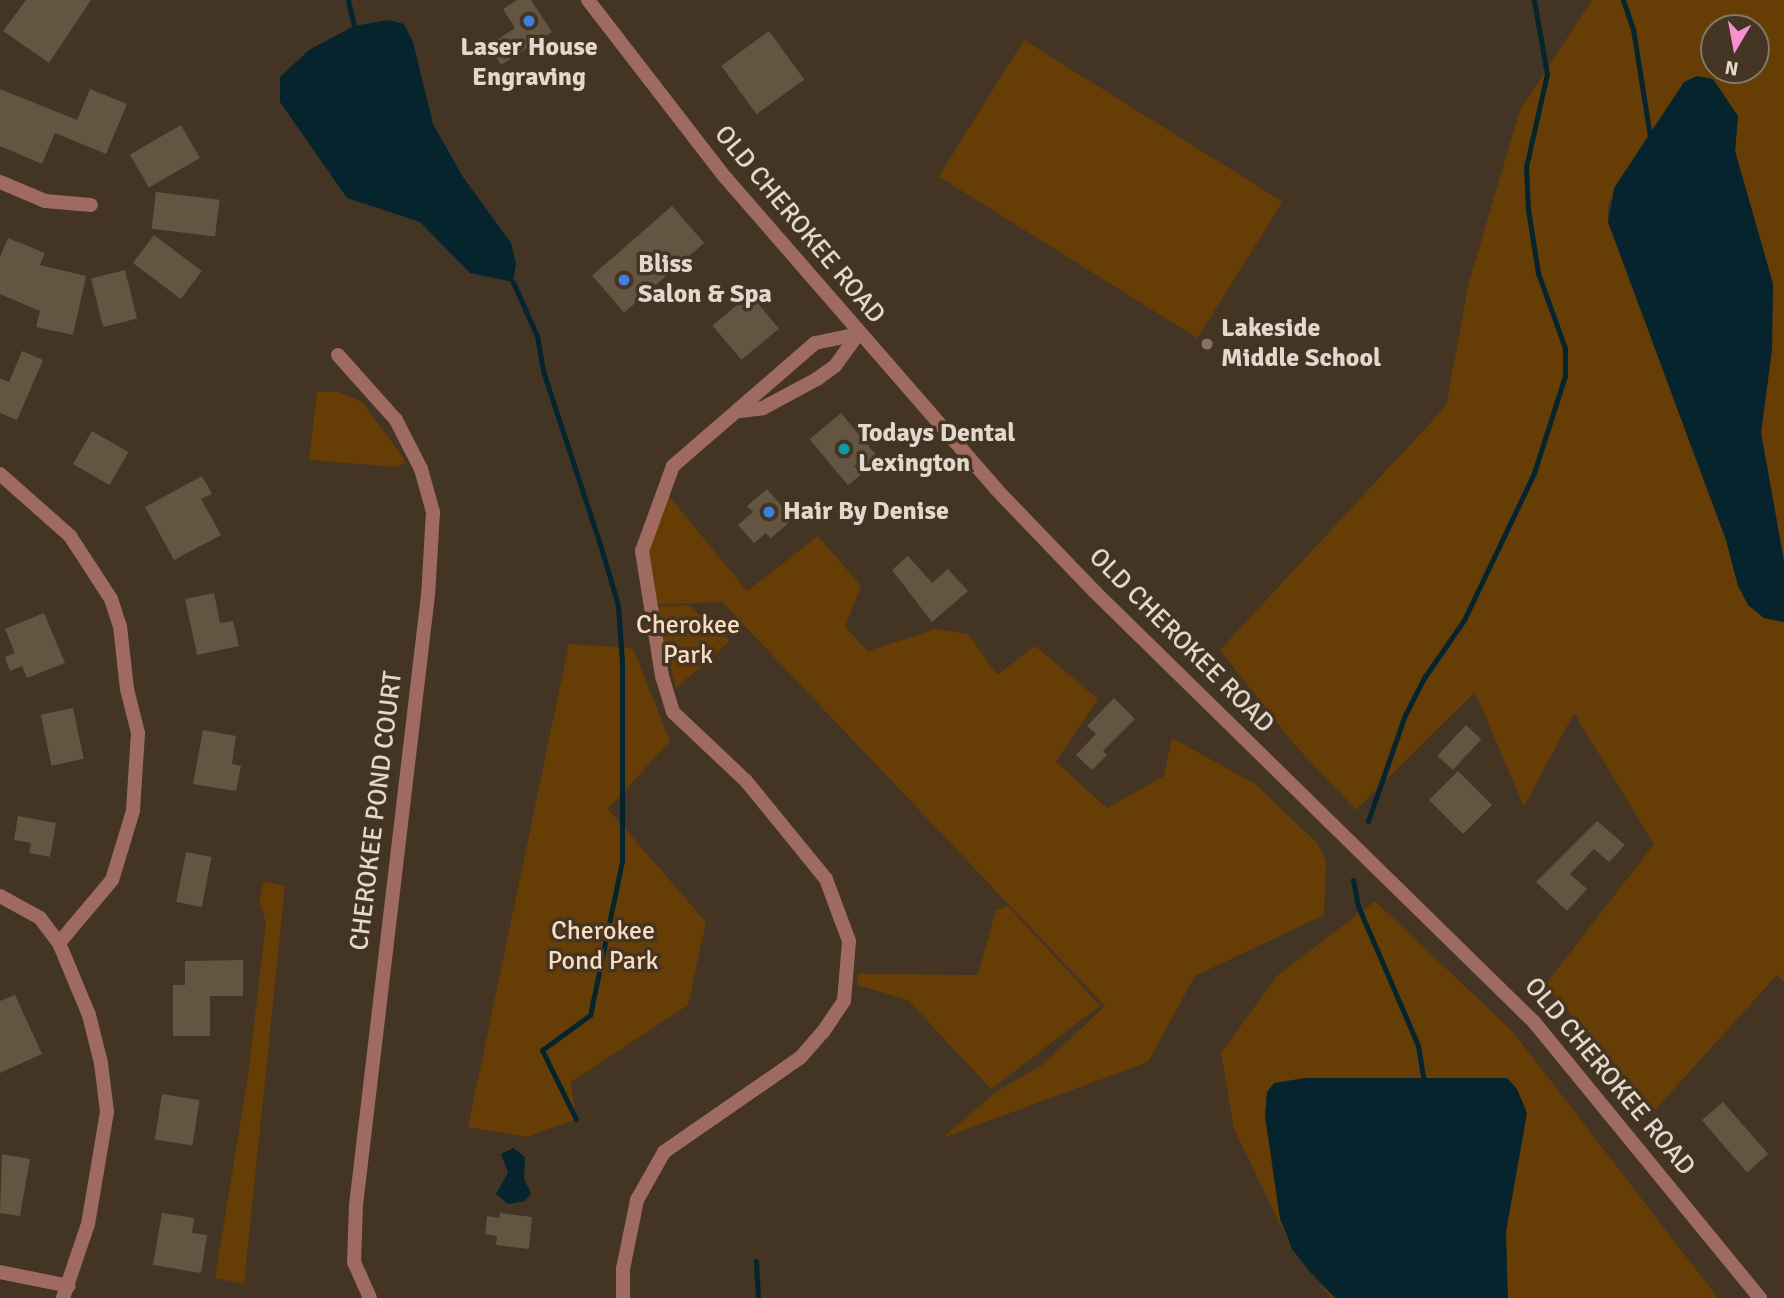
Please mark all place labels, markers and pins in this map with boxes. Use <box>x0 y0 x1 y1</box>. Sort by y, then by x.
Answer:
marker: Laser House Engraving <box>521 13 537 29</box>
place label: Laser House Engraving <box>460 32 598 94</box>
place label: Bliss Salon & Spa <box>638 249 772 310</box>
marker: Bliss Salon & Spa <box>616 272 632 288</box>
place label: Lakeside Middle School <box>1221 313 1381 374</box>
marker: Lakeside Middle School <box>1199 336 1215 352</box>
place label: Todays Dental Lexington <box>858 418 1015 480</box>
marker: Todays Dental Lexington <box>836 441 852 457</box>
place label: Hair By Denise <box>783 496 949 528</box>
marker: Hair By Denise <box>761 504 777 520</box>

